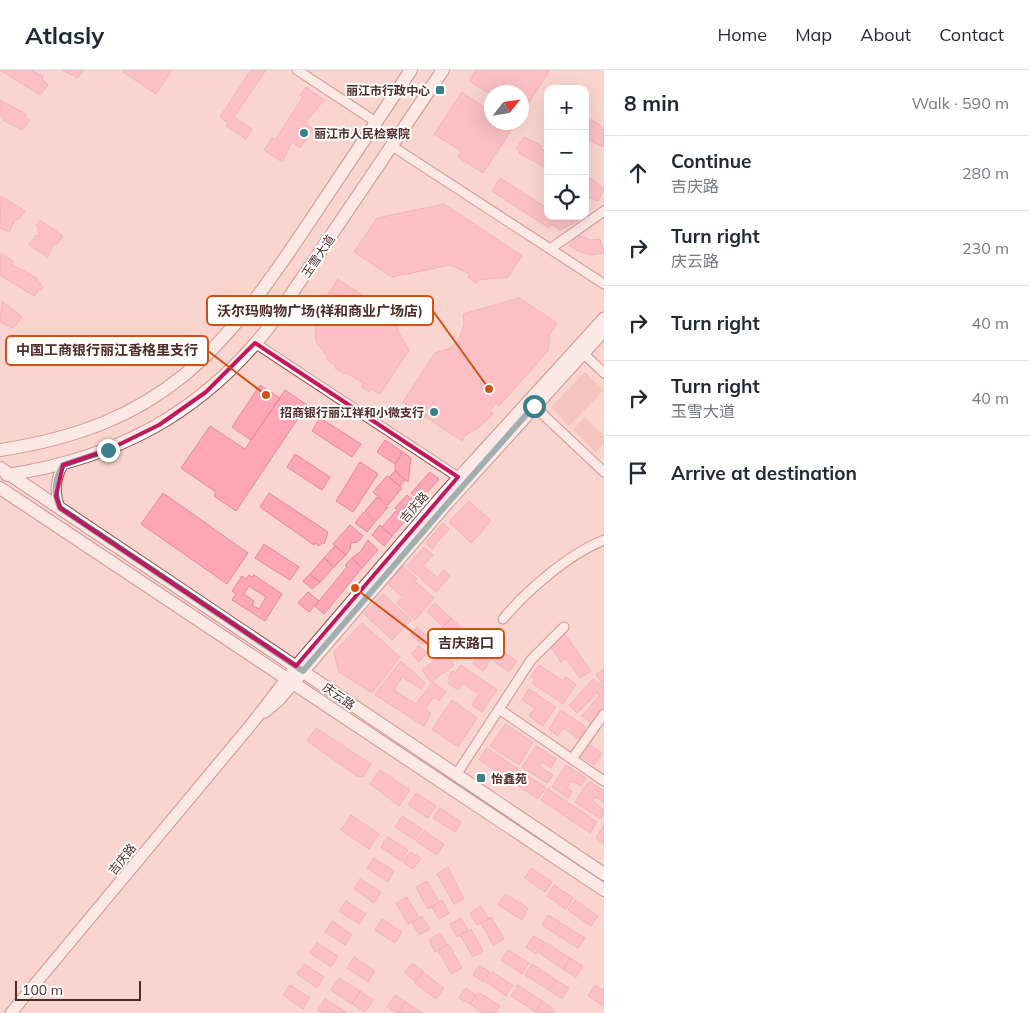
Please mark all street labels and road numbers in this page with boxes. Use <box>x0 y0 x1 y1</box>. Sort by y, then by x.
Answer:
street label: 玉雪大道 <box>298 232 338 280</box>
street label: 吉庆路 <box>397 488 431 526</box>
street label: 庆云路 <box>320 680 358 712</box>
street label: 吉庆路 <box>105 840 139 878</box>

